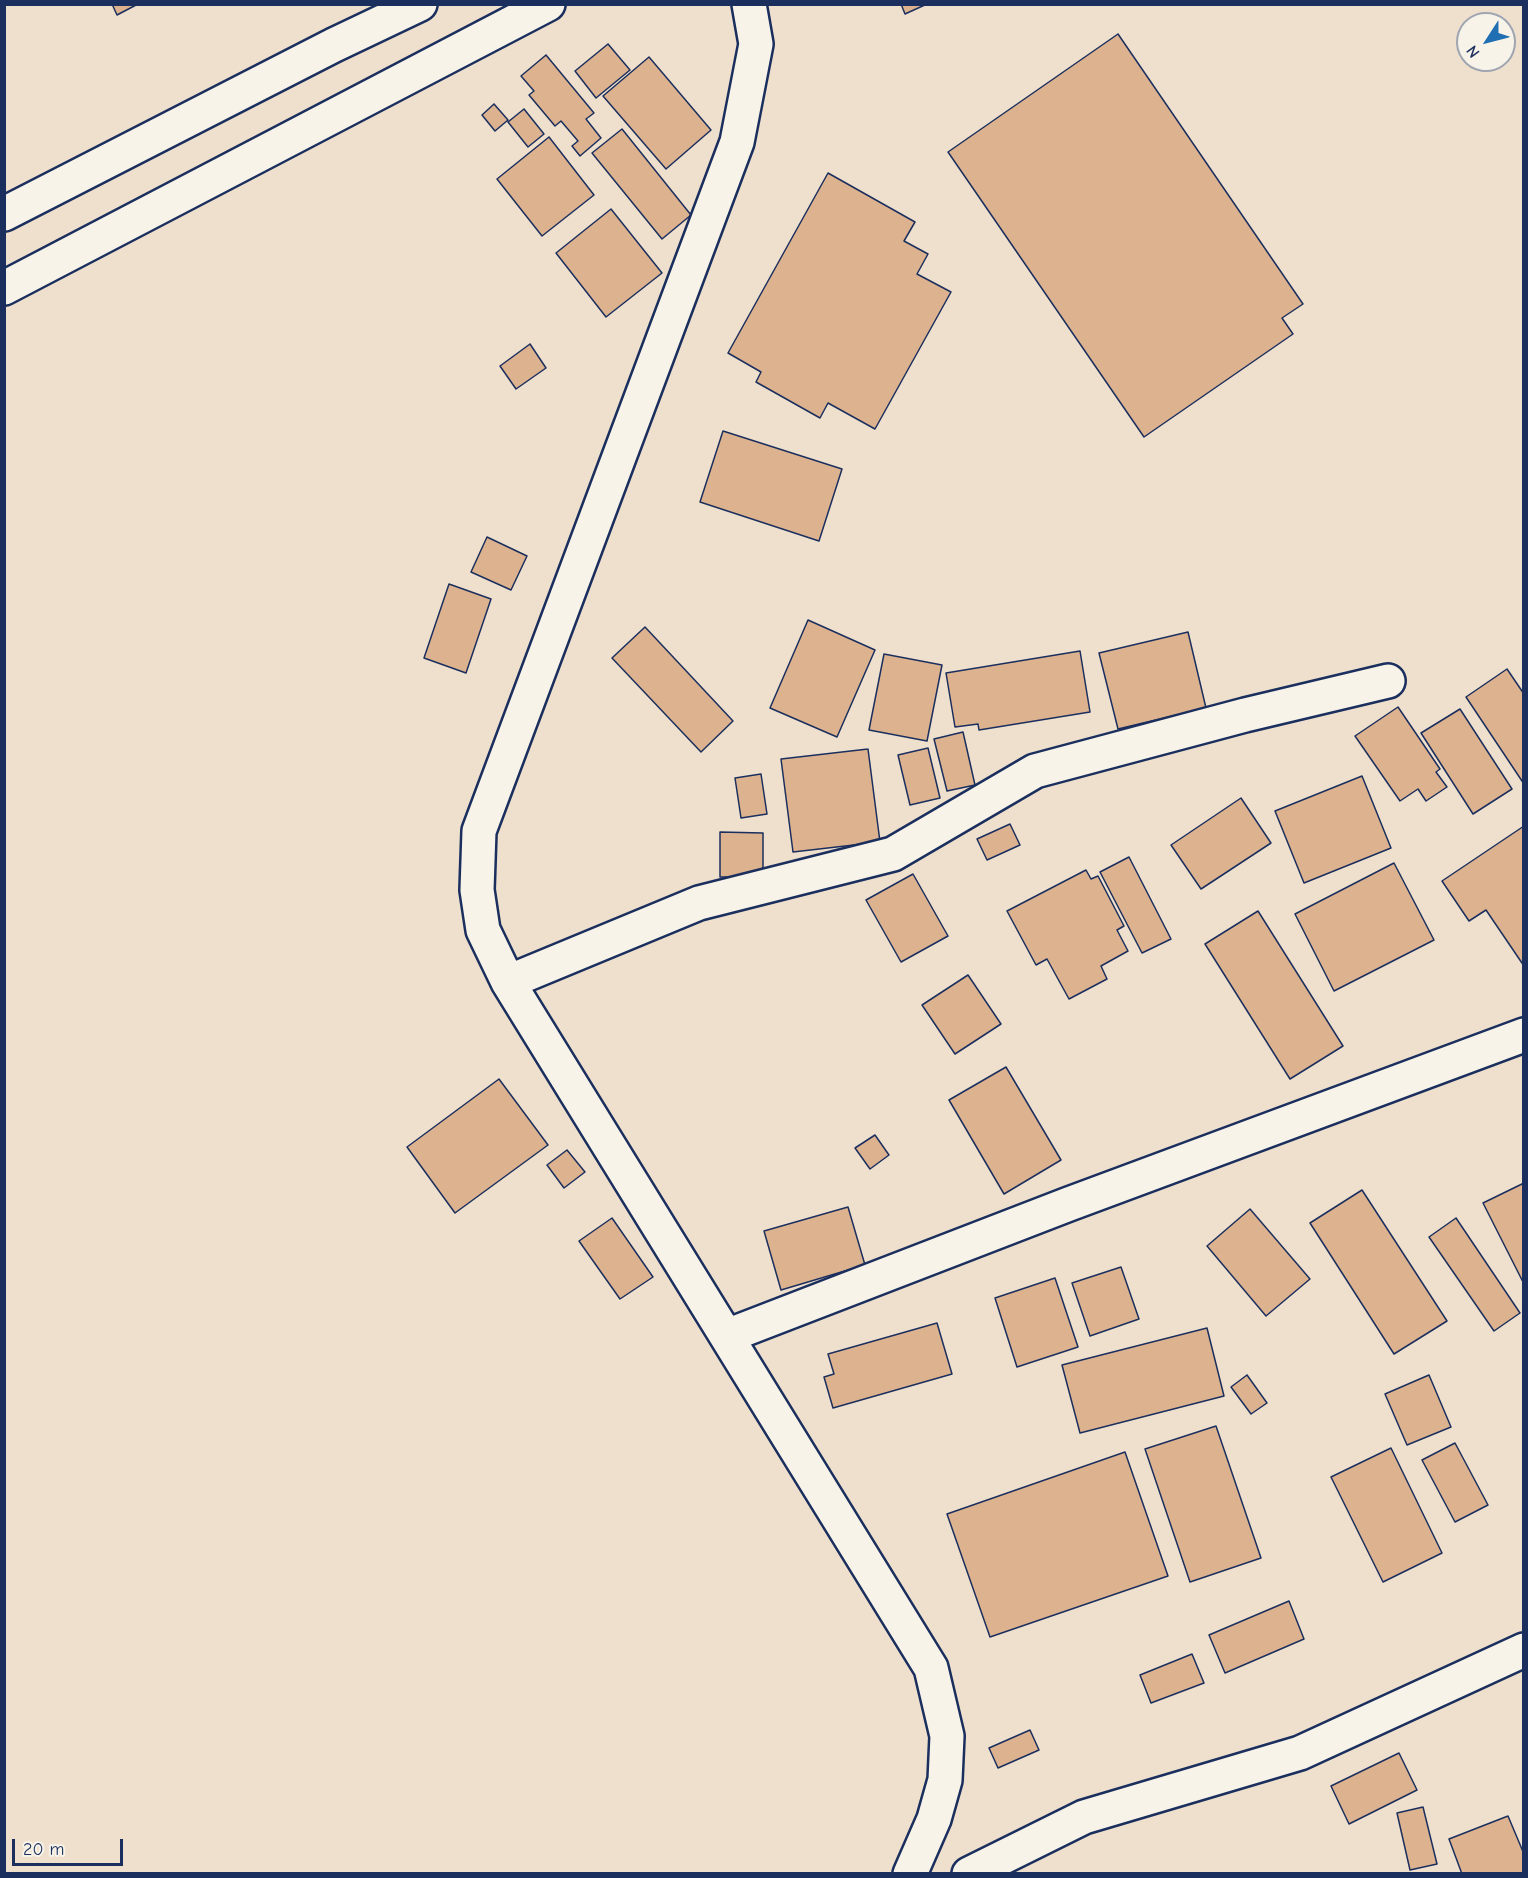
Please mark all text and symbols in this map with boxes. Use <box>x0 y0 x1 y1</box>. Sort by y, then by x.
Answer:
north arrow <box>1456 12 1516 72</box>
text: N <box>1463 42 1483 61</box>
scale bar <box>15 1827 126 1865</box>
text: 20 m <box>23 1839 64 1860</box>

